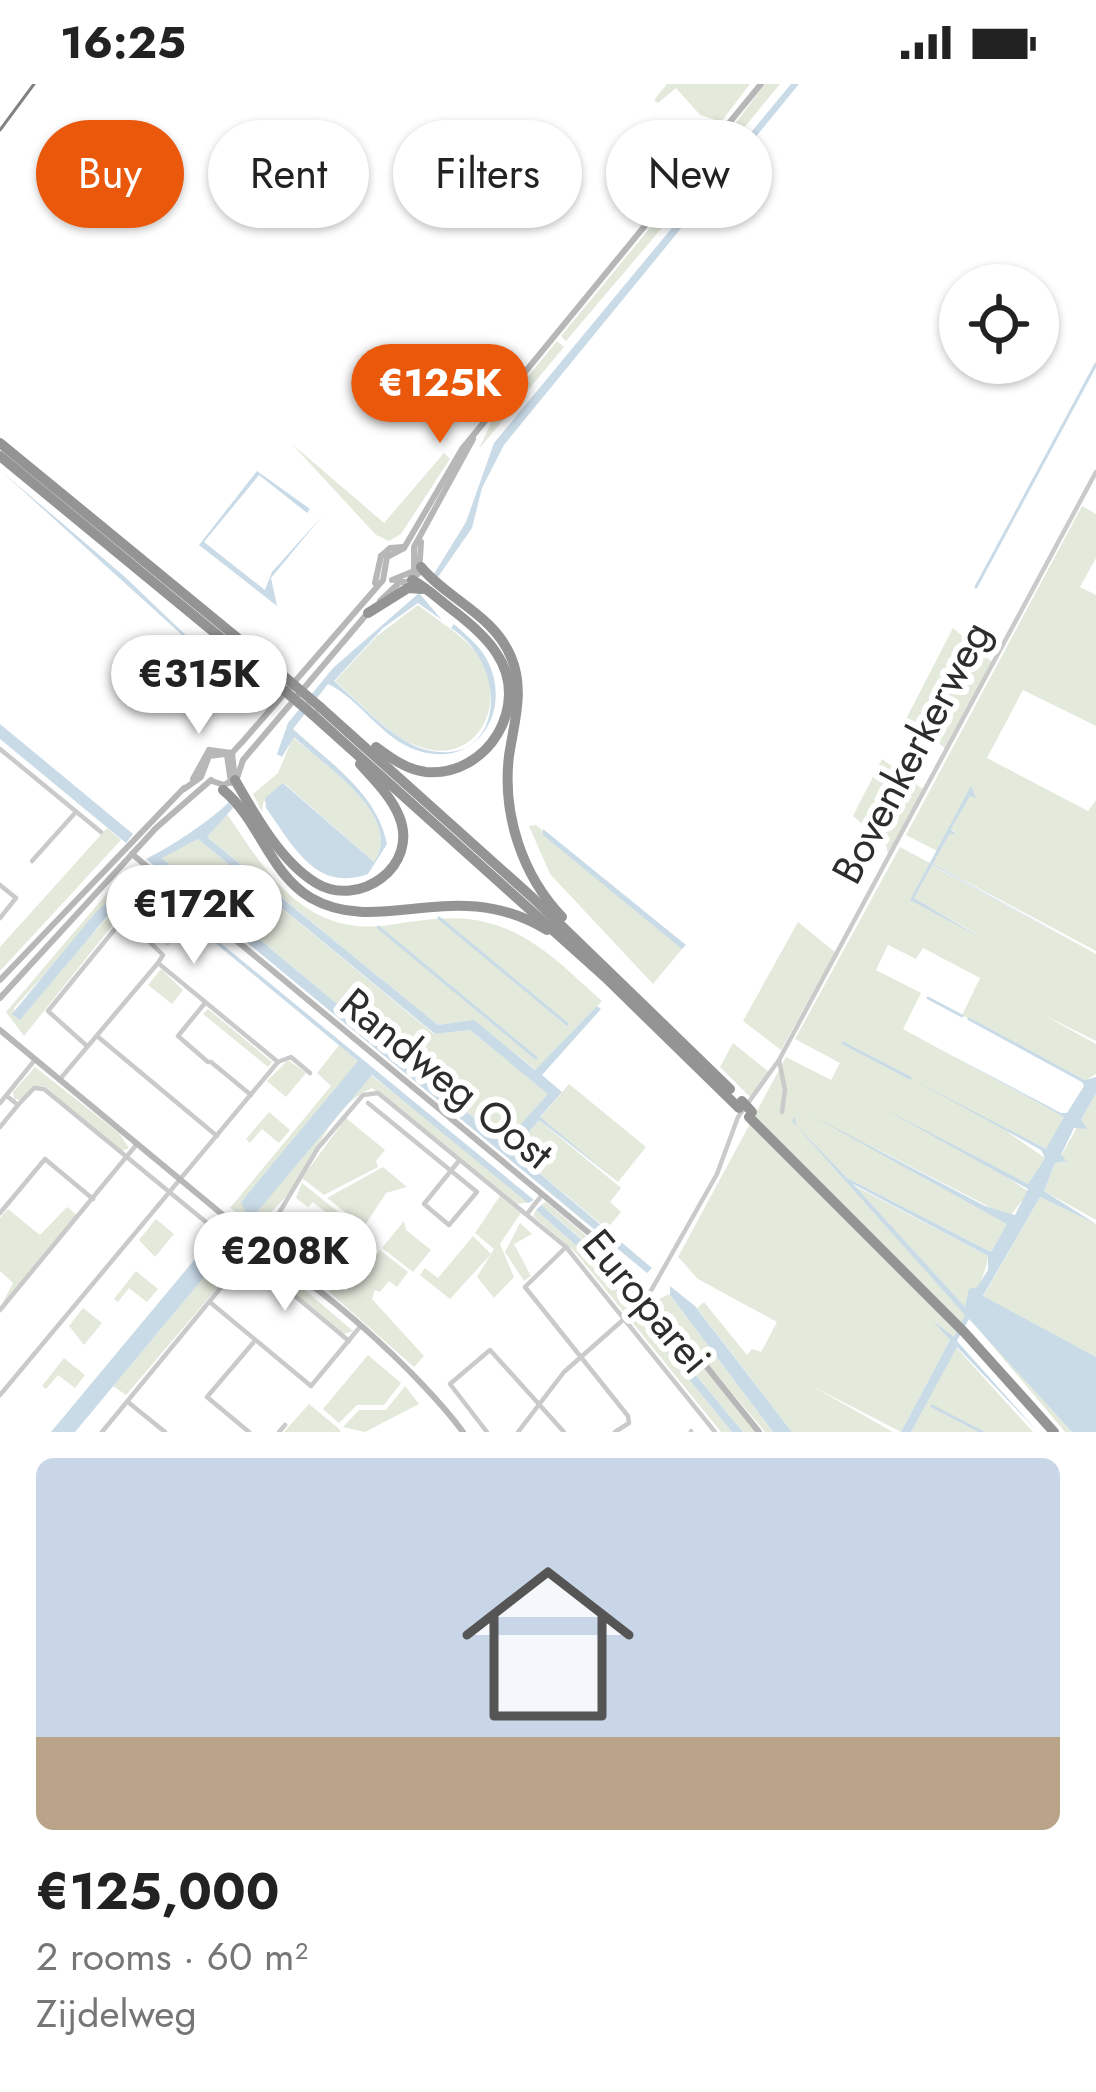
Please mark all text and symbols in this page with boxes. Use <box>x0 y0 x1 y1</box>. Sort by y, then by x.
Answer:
text: 16:25 <box>60 10 186 75</box>
chip: Buy <box>36 120 184 228</box>
chip: Rent <box>208 120 369 228</box>
chip: Filters <box>393 120 582 228</box>
chip: New <box>606 120 772 228</box>
map controls <box>939 264 1059 384</box>
button: locate <box>939 264 1059 384</box>
pin: €125K <box>356 344 524 446</box>
text: €125K <box>378 354 502 411</box>
street label: Bovenkerkerweg <box>816 610 1006 894</box>
pin: €315K <box>115 635 283 737</box>
text: €315K <box>138 645 260 702</box>
pin: €172K <box>110 865 278 967</box>
text: €172K <box>133 875 255 932</box>
street label: Randweg Oost <box>327 973 566 1184</box>
pin: €208K <box>201 1212 369 1314</box>
street label: Europarei <box>568 1216 725 1387</box>
text: €208K <box>221 1222 349 1279</box>
icon: home <box>440 1536 656 1752</box>
text: €125,000 <box>36 1854 280 1928</box>
text: 2 rooms · 60 m² <box>36 1928 308 1985</box>
text: Zijdelweg <box>36 1985 197 2042</box>

